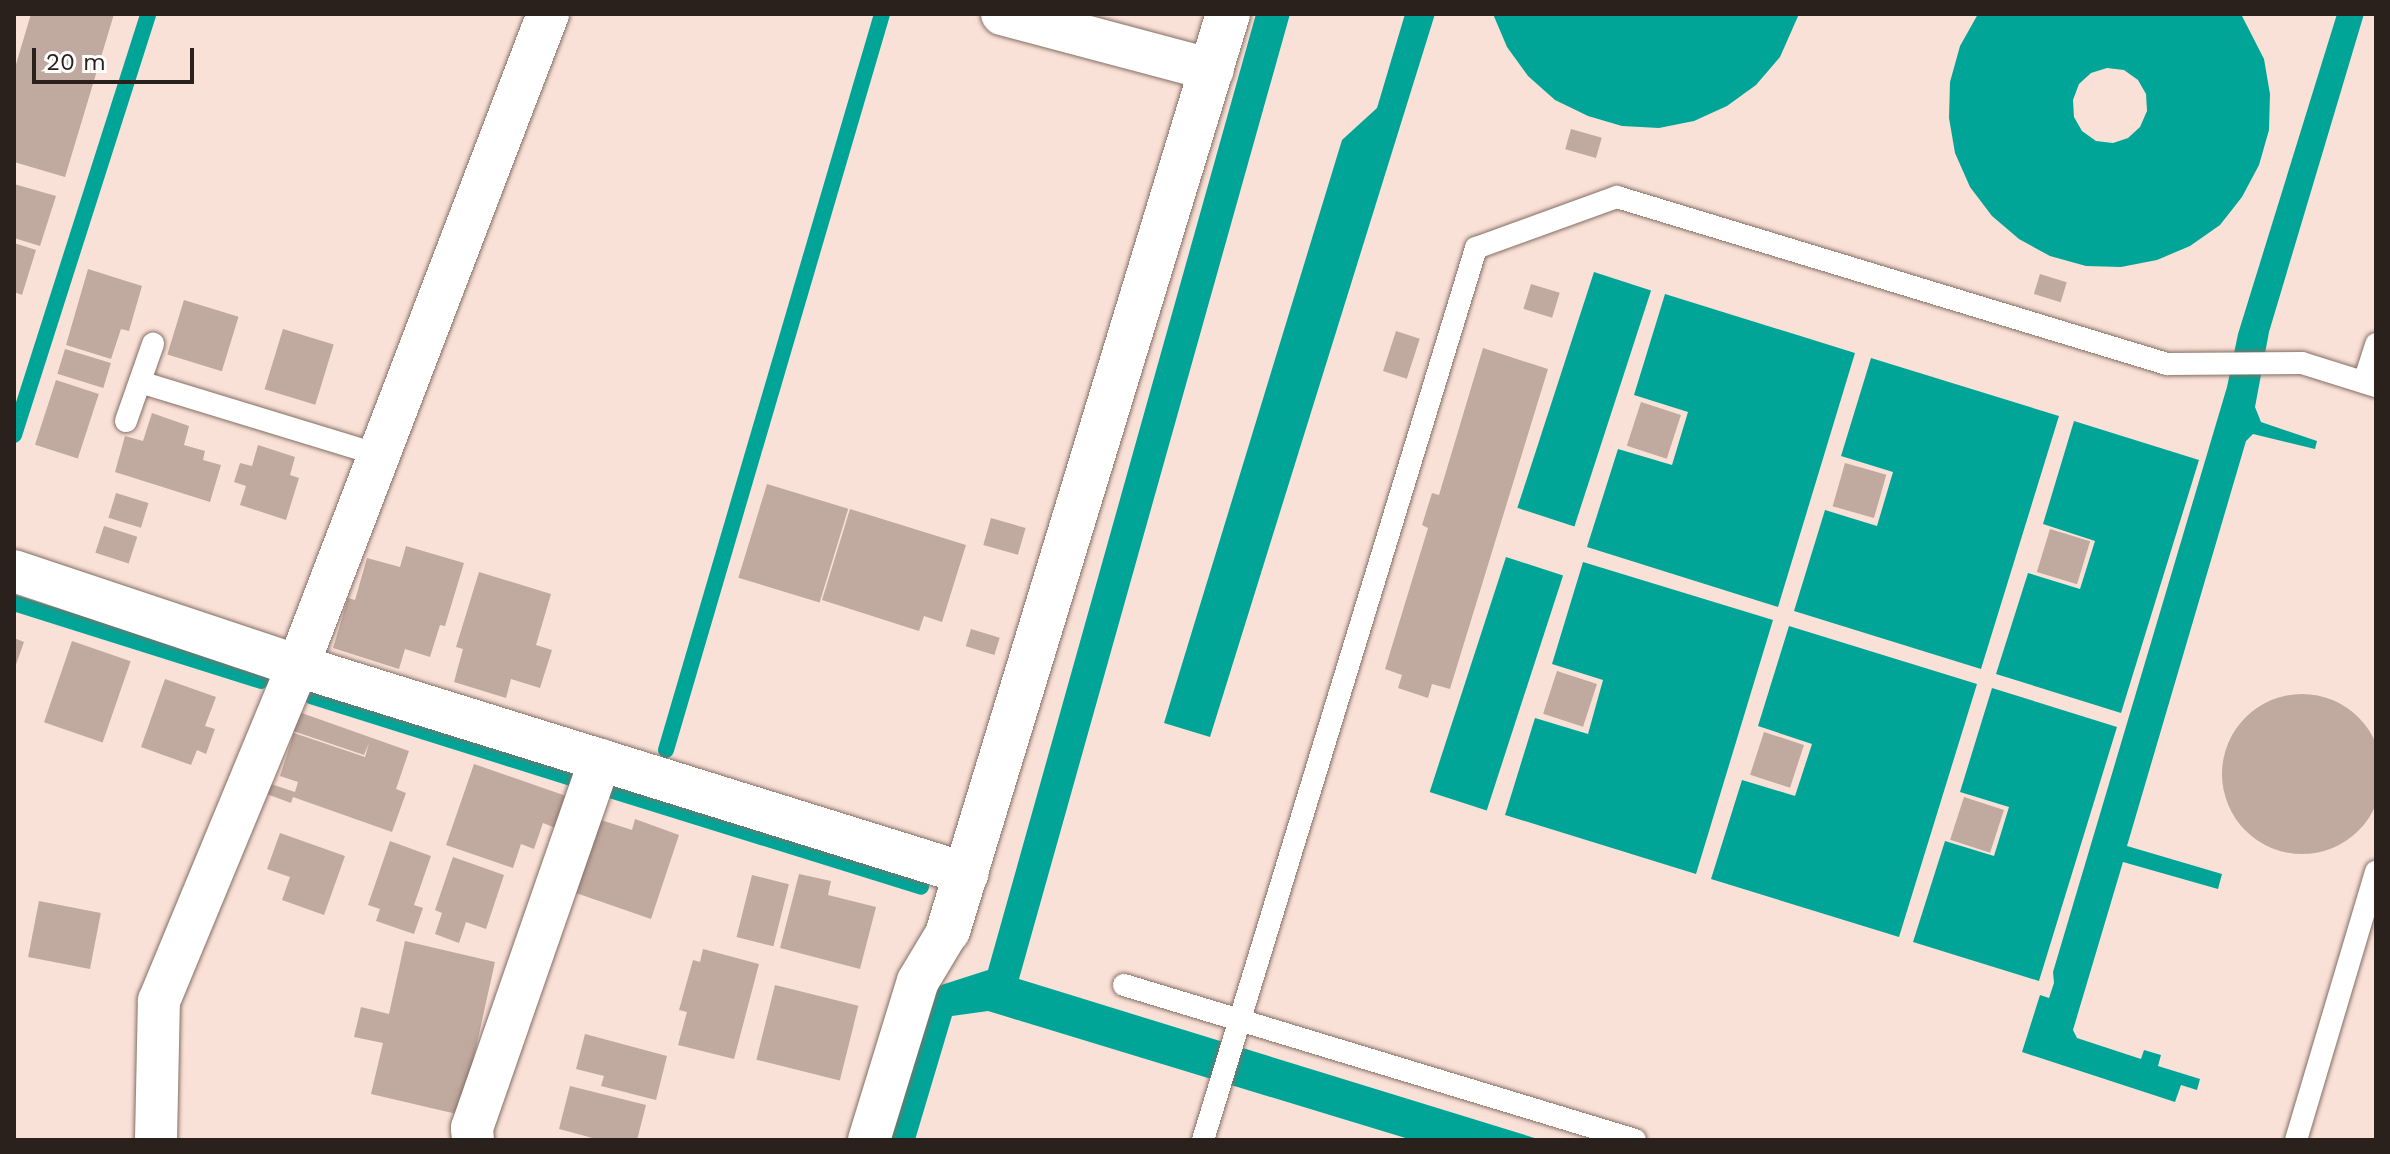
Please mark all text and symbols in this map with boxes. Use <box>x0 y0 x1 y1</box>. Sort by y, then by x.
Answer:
scale bar <box>36 32 198 82</box>
text: 20 m <box>46 48 106 76</box>

